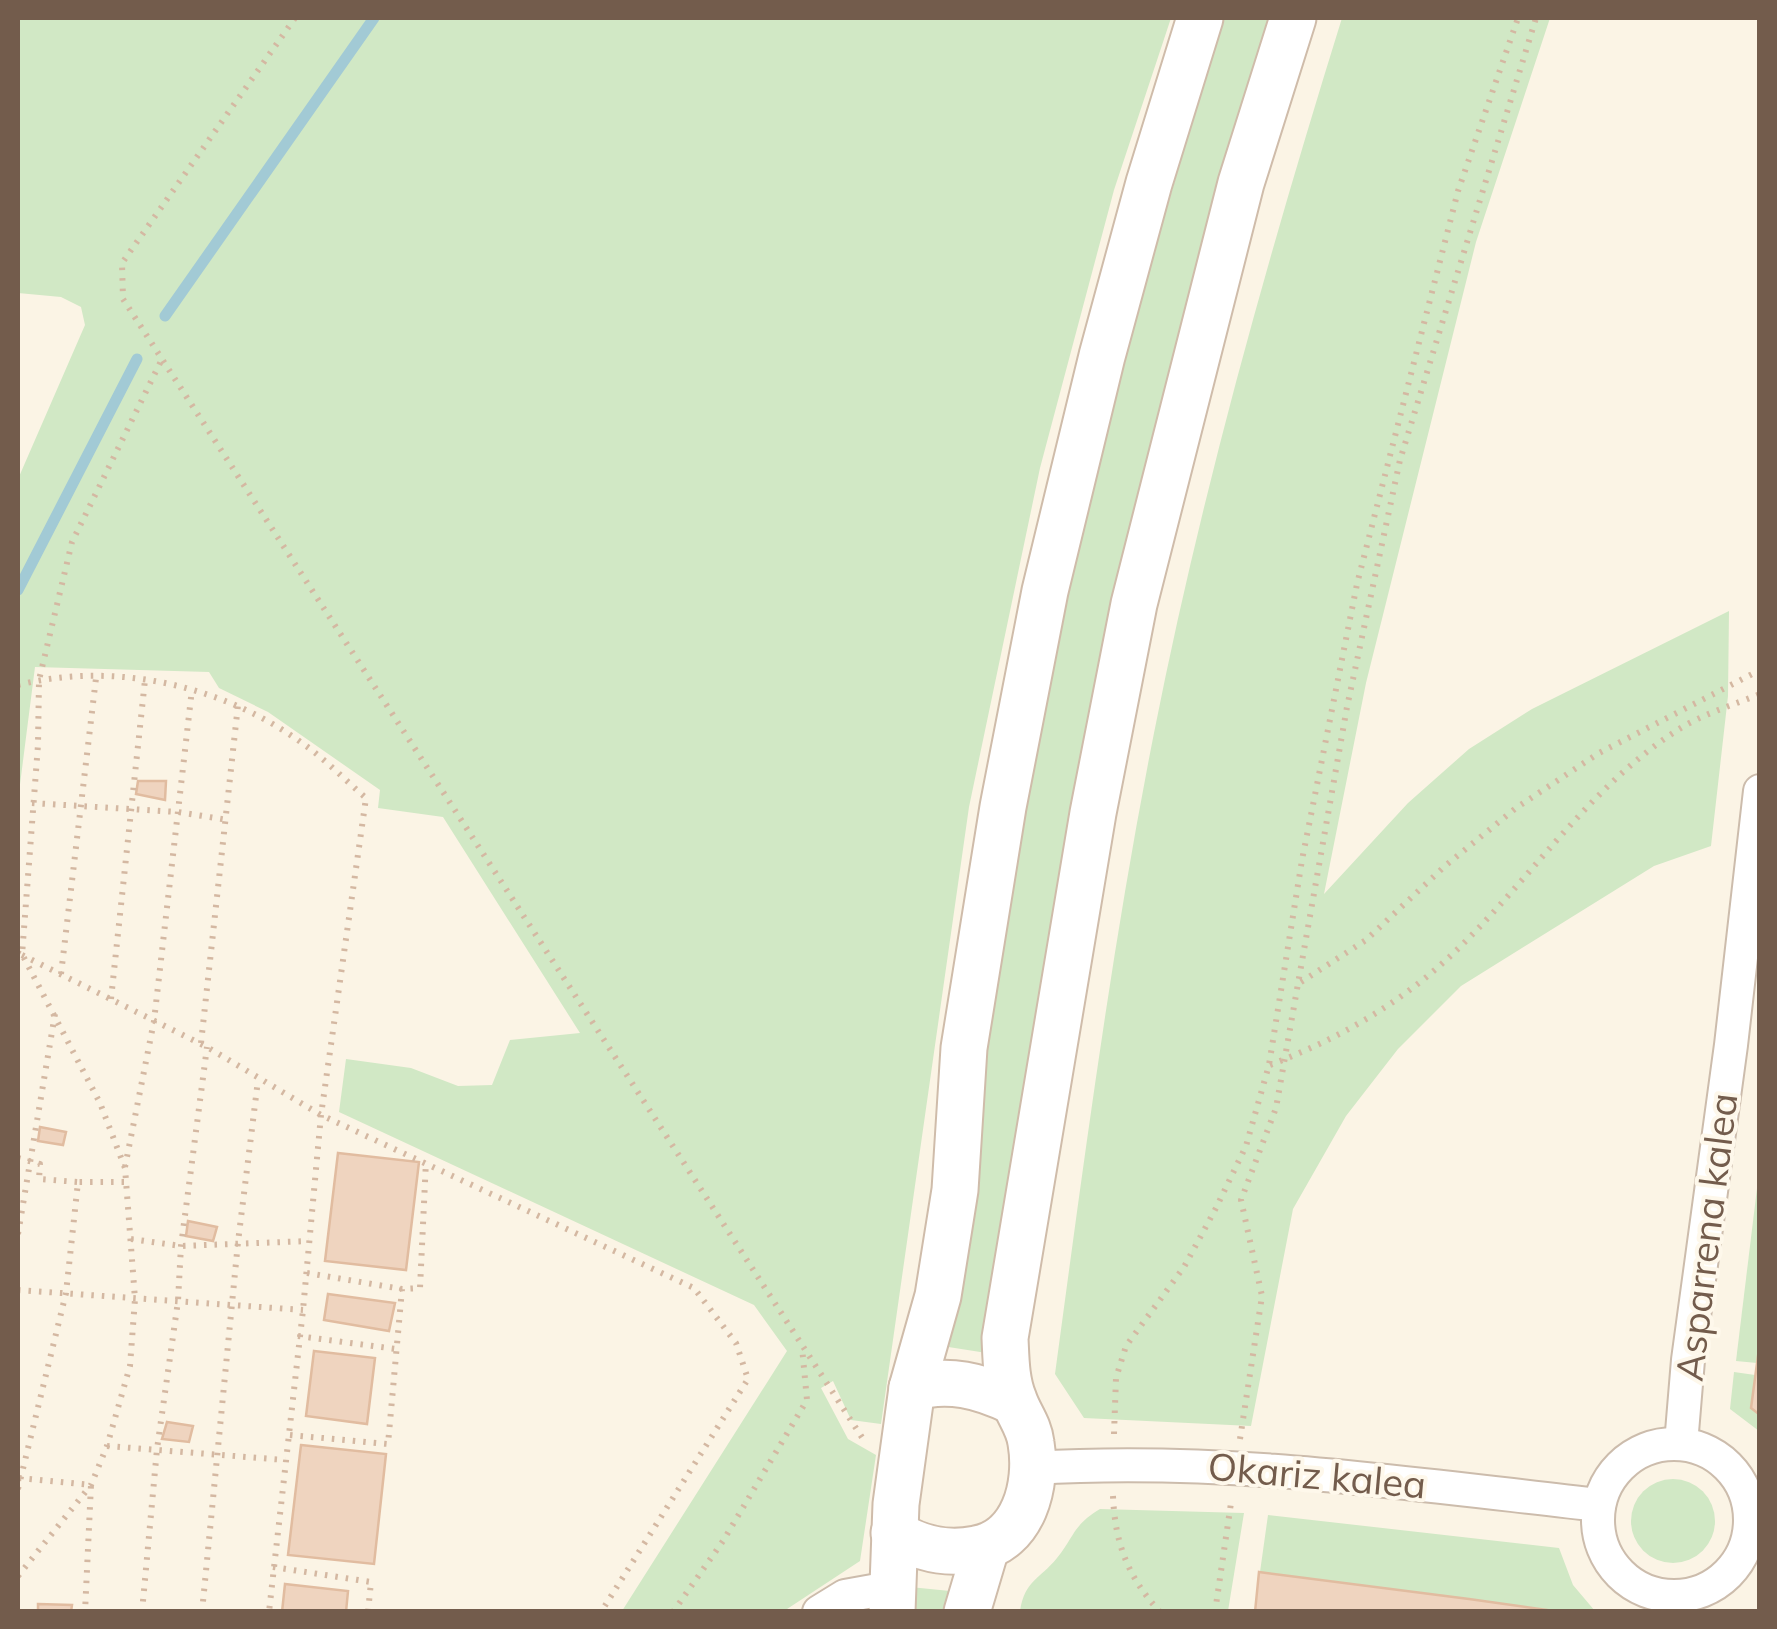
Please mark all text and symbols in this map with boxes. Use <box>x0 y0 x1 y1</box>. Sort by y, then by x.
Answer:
street label: Asparrena kalea <box>1665 1090 1747 1384</box>
street label: Okariz kalea <box>1206 1442 1428 1508</box>

